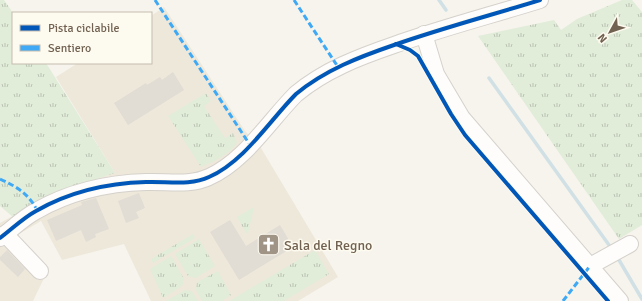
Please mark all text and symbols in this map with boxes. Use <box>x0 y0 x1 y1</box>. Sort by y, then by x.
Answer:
legend <box>12 12 152 64</box>
north arrow <box>590 12 630 52</box>
text: Pista ciclabile <box>48 21 120 36</box>
text: N <box>595 31 610 45</box>
text: Sentiero <box>48 41 91 56</box>
church icon: Sala del Regno <box>256 232 282 258</box>
place label: Sala del Regno <box>284 237 372 254</box>

